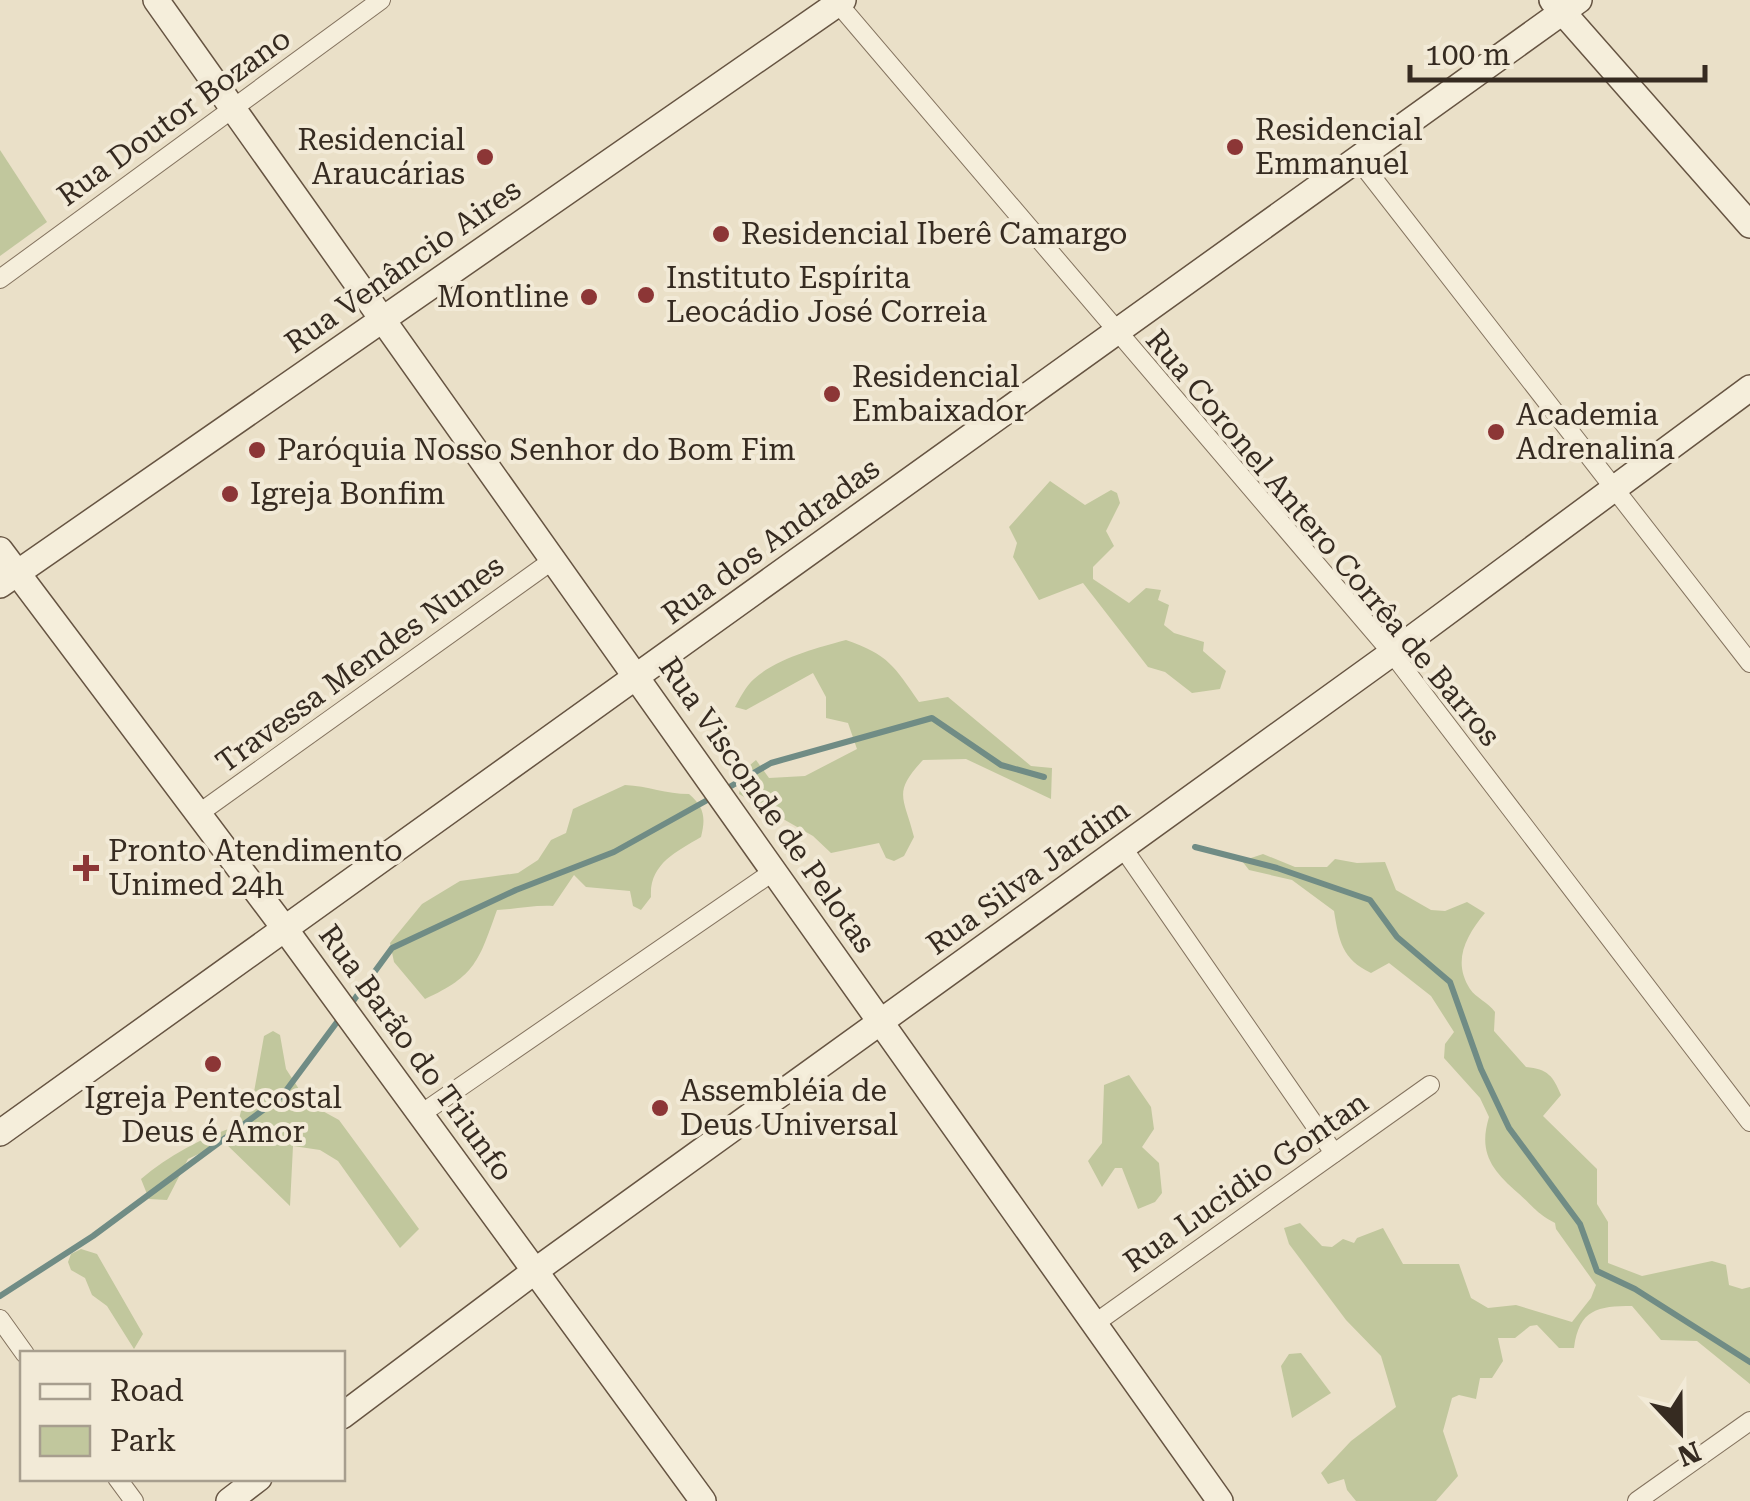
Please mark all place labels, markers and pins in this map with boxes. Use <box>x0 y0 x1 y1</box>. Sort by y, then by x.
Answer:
place label: Residencial Emmanuel <box>1255 112 1423 181</box>
place label: Residencial Araucárias <box>297 122 465 191</box>
marker: Residencial Emmanuel <box>1224 136 1246 158</box>
marker: Residencial Araucárias <box>474 146 496 168</box>
place label: Residencial Iberê Camargo <box>741 216 1127 251</box>
marker: Residencial Iberê Camargo <box>710 223 732 245</box>
place label: Instituto Espírita Leocádio José Correia <box>666 260 987 329</box>
place label: Montline <box>437 279 569 314</box>
marker: Instituto Espírita Leocádio José Correia <box>635 284 657 306</box>
marker: Montline <box>578 286 600 308</box>
place label: Residencial Embaixador <box>852 359 1026 428</box>
marker: Residencial Embaixador <box>821 383 843 405</box>
place label: Academia Adrenalina <box>1516 397 1675 466</box>
marker: Academia Adrenalina <box>1485 421 1507 443</box>
place label: Paróquia Nosso Senhor do Bom Fim <box>277 432 796 467</box>
marker: Paróquia Nosso Senhor do Bom Fim <box>246 439 268 461</box>
place label: Igreja Bonfim <box>250 476 445 511</box>
marker: Igreja Bonfim <box>219 483 241 505</box>
place label: Pronto Atendimento Unimed 24h <box>108 833 403 902</box>
marker: Pronto Atendimento Unimed 24h <box>73 855 99 881</box>
marker: Igreja Pentecostal Deus é Amor <box>202 1053 224 1075</box>
place label: Assembléia de Deus Universal <box>680 1073 898 1142</box>
place label: Igreja Pentecostal Deus é Amor <box>84 1080 342 1149</box>
marker: Assembléia de Deus Universal <box>649 1097 671 1119</box>

